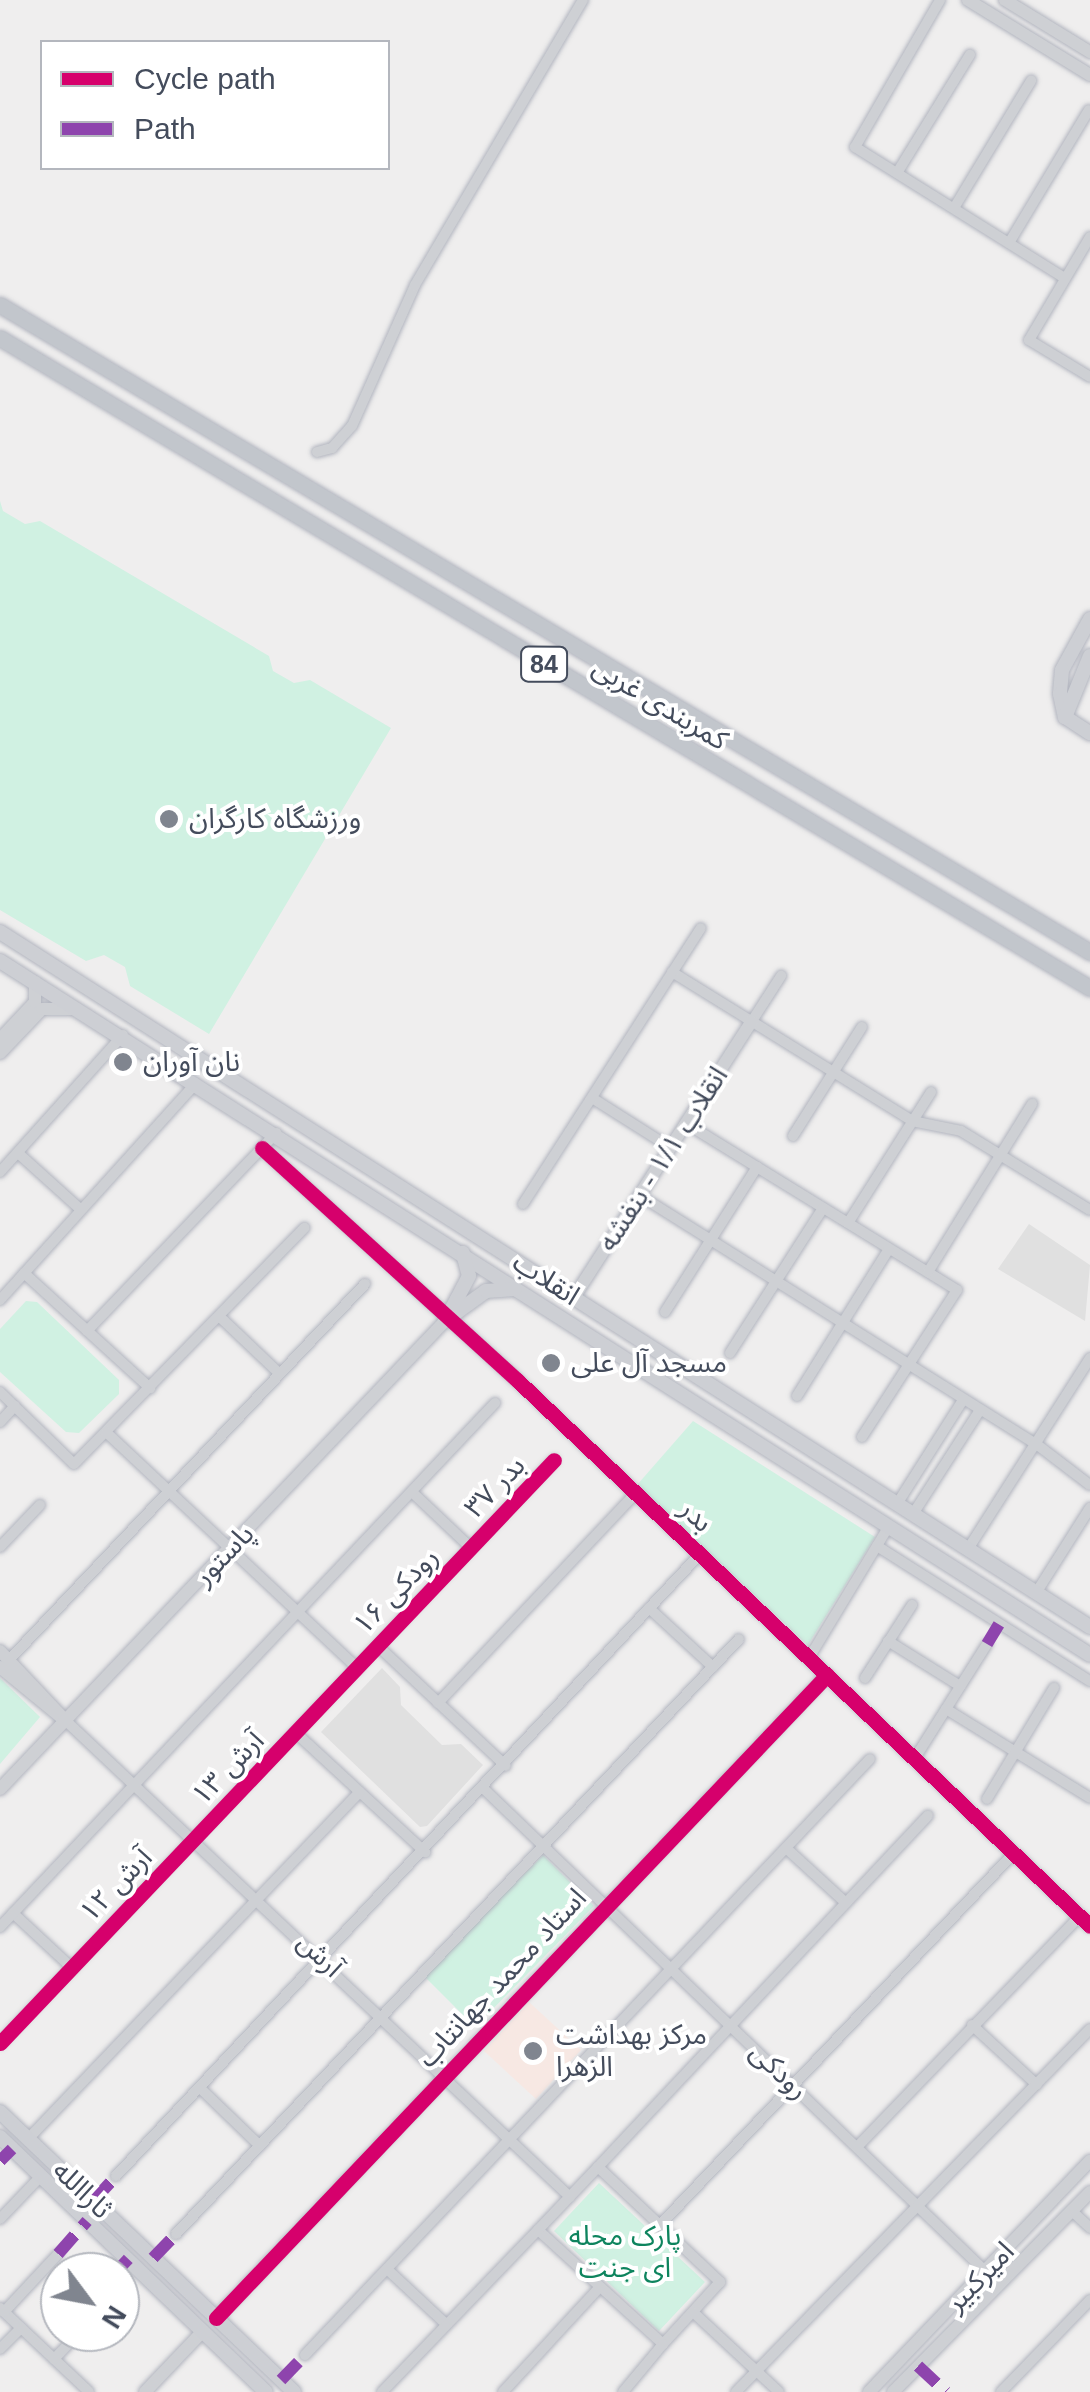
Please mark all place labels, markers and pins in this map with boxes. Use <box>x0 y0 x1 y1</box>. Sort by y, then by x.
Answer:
place label: ورزشگاه کارگران <box>189 802 361 836</box>
marker: ورزشگاه کارگران <box>158 808 180 830</box>
place label: نان آوران <box>143 1045 240 1079</box>
marker: نان آوران <box>112 1051 134 1073</box>
place label: مسجد آل علی <box>571 1346 727 1380</box>
marker: مسجد آل علی <box>540 1352 562 1374</box>
place label: مرکز بهداشت الزهرا <box>556 2018 707 2084</box>
marker: مرکز بهداشت الزهرا <box>520 2038 546 2064</box>

